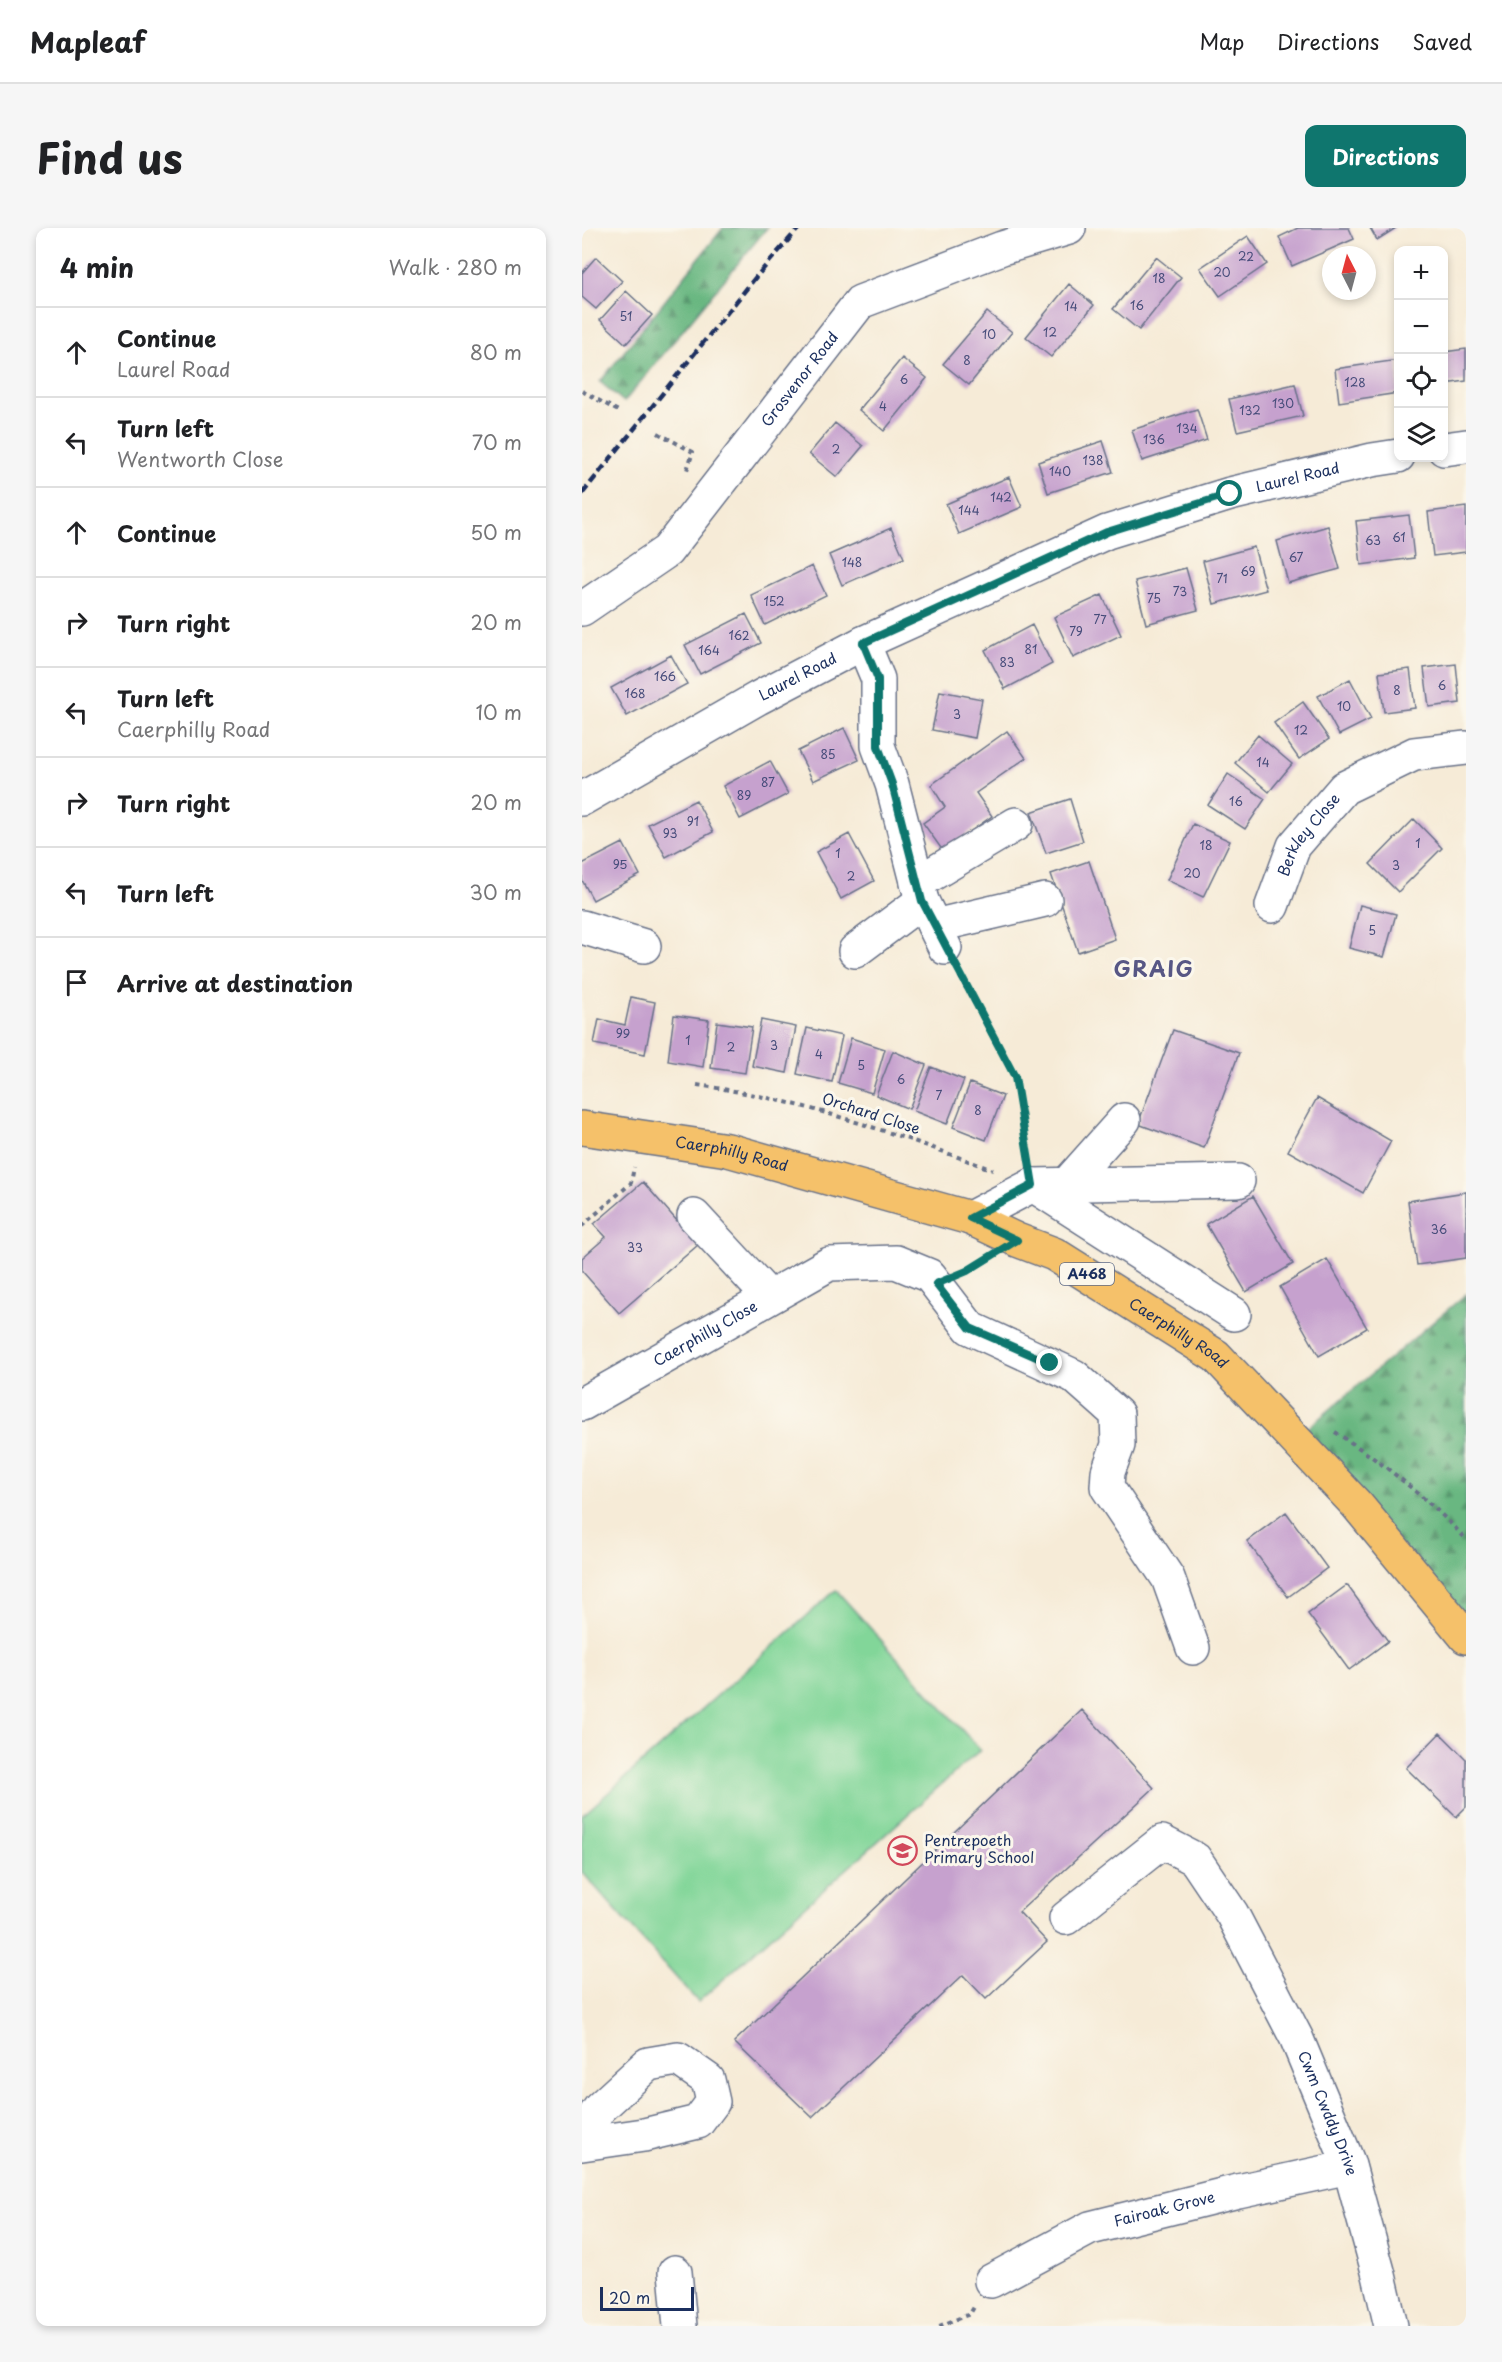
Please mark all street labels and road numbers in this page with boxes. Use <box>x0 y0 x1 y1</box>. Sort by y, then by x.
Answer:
street label: Grosvenor Road <box>755 326 843 431</box>
street label: Laurel Road <box>1253 455 1342 497</box>
street label: Laurel Road <box>754 646 840 706</box>
street label: Berkley Close <box>1271 788 1345 879</box>
street label: Orchard Close <box>819 1086 924 1139</box>
street label: Caerphilly Road <box>674 1129 791 1176</box>
road number: A468 <box>1060 1263 1114 1285</box>
street label: Caerphilly Road <box>1125 1291 1235 1373</box>
street label: Caerphilly Close <box>648 1294 761 1371</box>
street label: Cwm Cwddy Drive <box>1293 2047 1364 2178</box>
street label: Fairoak Grove <box>1111 2184 1217 2232</box>

